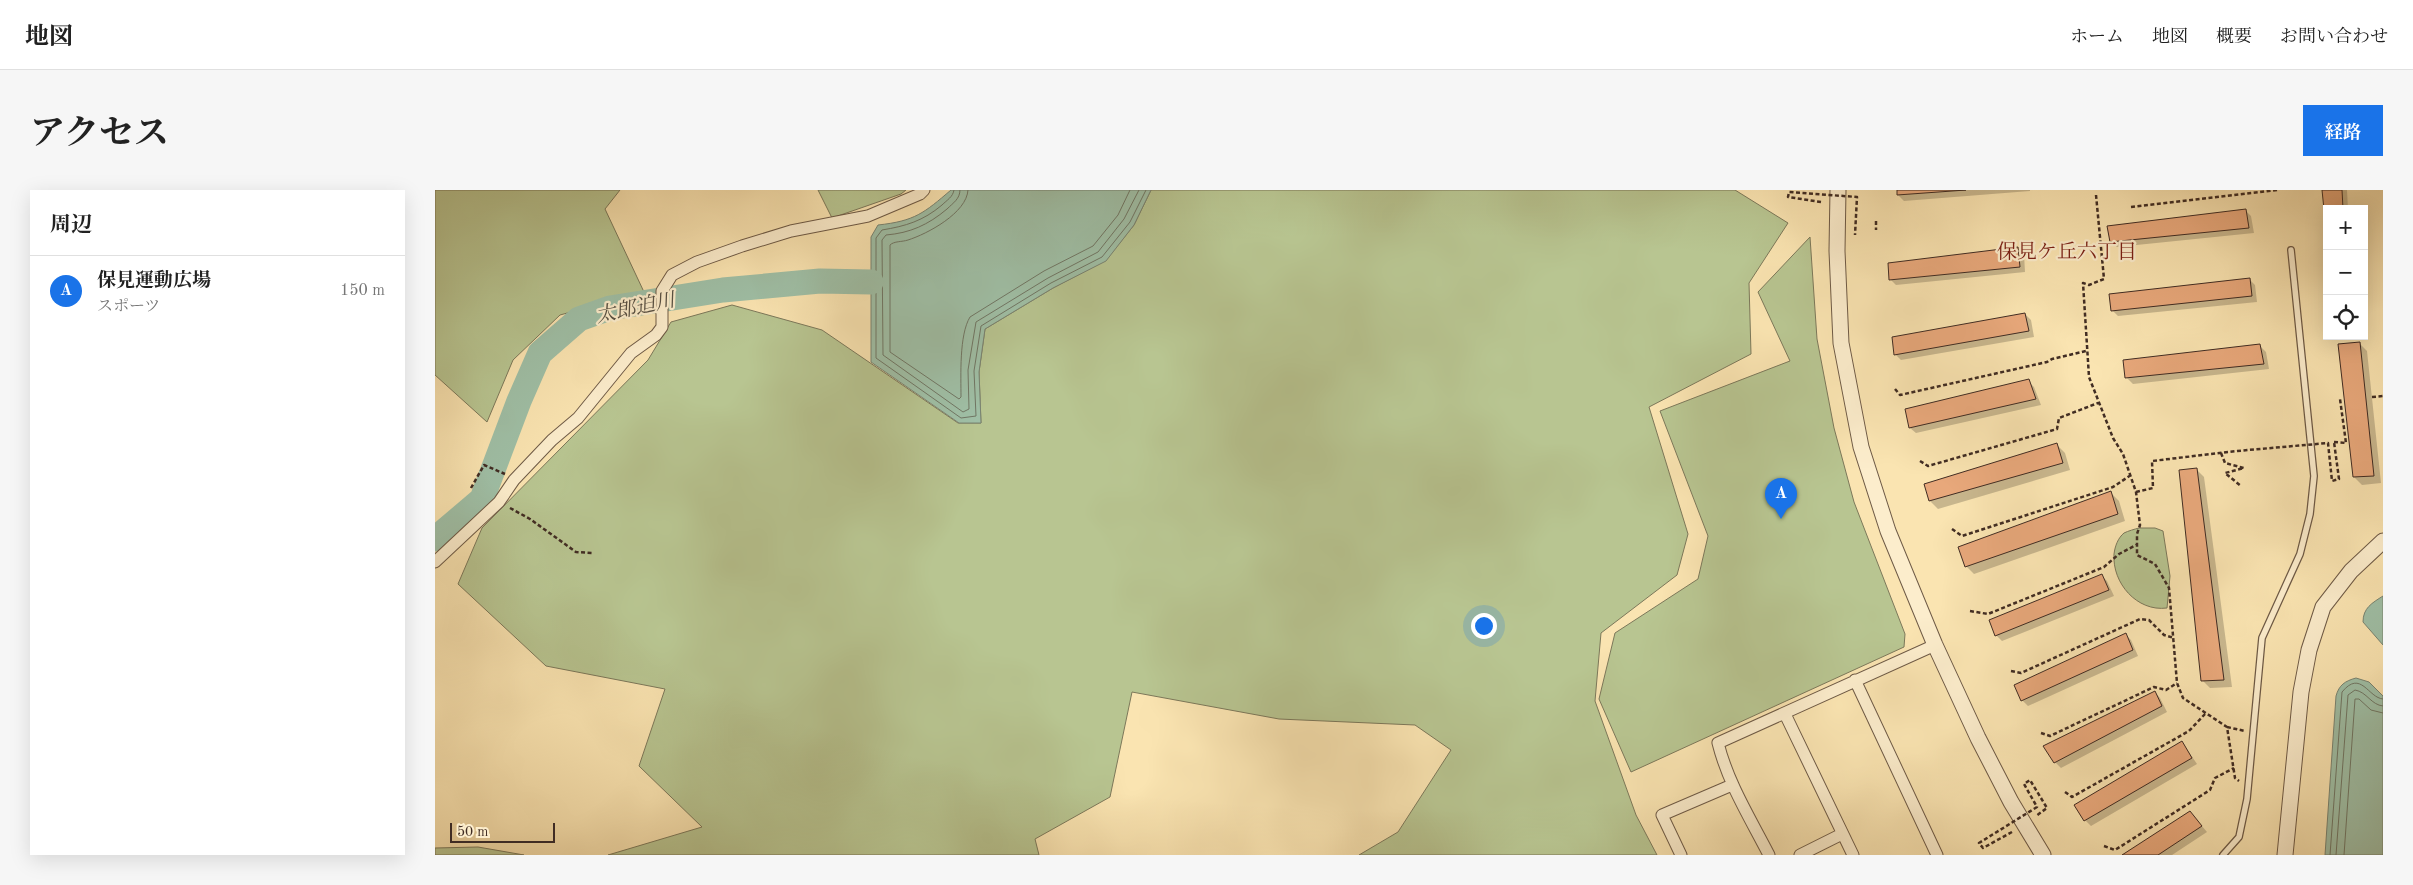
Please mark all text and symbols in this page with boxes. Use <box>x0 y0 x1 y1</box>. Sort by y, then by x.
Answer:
text: 地図 <box>25 26 73 50</box>
text: ホーム <box>2070 28 2124 46</box>
text: 地図 <box>2152 28 2188 46</box>
text: 概要 <box>2216 28 2252 46</box>
text: お問い合わせ <box>2280 28 2388 46</box>
button: 経路 <box>2303 105 2383 156</box>
text: アクセス <box>30 117 169 152</box>
map controls <box>2323 205 2368 340</box>
button: + <box>2323 205 2368 250</box>
text: 周辺 <box>50 215 92 236</box>
district label: 保見ケ丘六丁目 <box>1997 241 2137 263</box>
button: − <box>2323 250 2368 295</box>
text: 保見運動広場 <box>97 272 211 291</box>
text: A <box>60 283 72 299</box>
text: 150 m <box>340 283 385 299</box>
water label: 太郎迫川 <box>594 288 679 327</box>
button: locate <box>2323 295 2368 340</box>
text: スポーツ <box>97 299 160 315</box>
pin: A <box>1765 478 1797 519</box>
your location <box>1471 613 1497 639</box>
scale bar <box>450 820 555 843</box>
text: 50 m <box>457 825 488 839</box>

